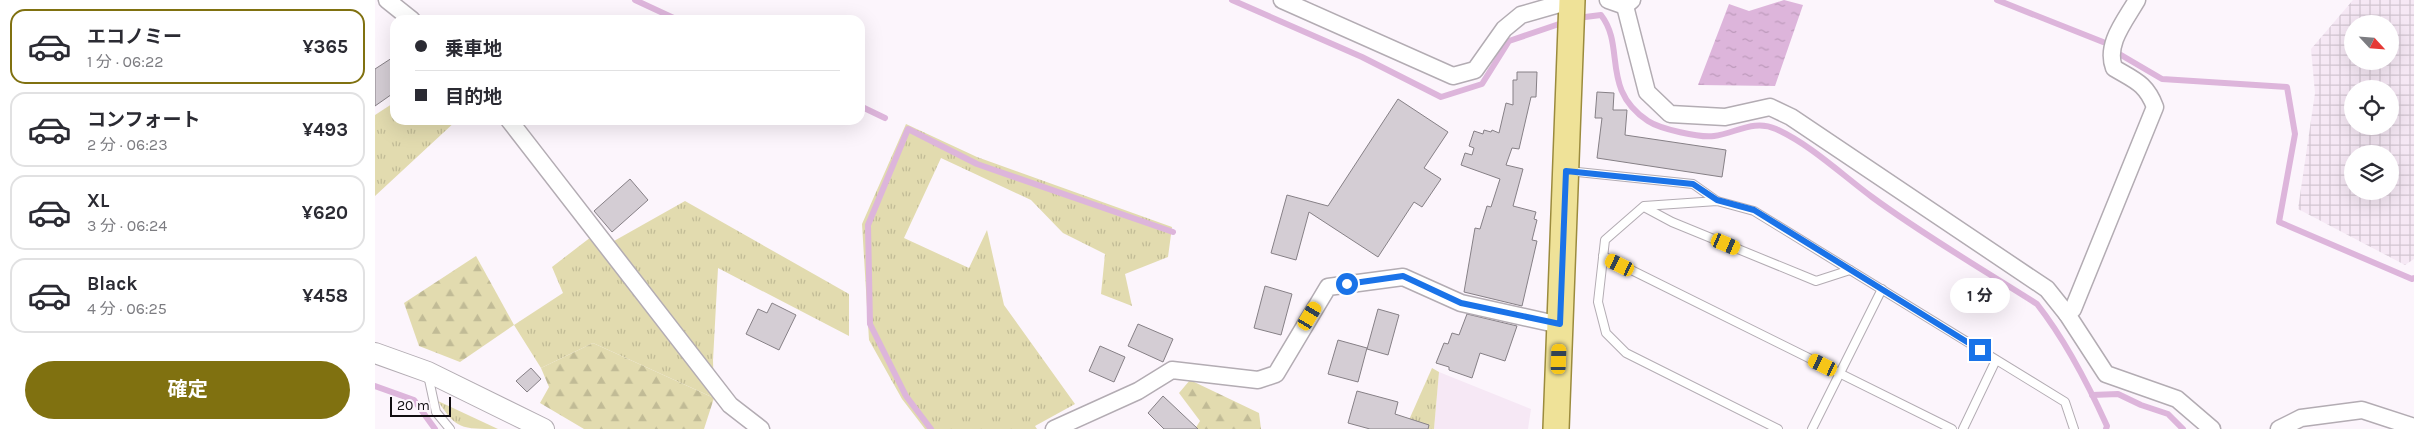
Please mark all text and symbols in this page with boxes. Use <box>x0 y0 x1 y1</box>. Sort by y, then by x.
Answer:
north arrow <box>2344 15 2399 70</box>
map controls <box>2344 15 2399 200</box>
icon: car <box>27 24 72 69</box>
text: エコノミー <box>87 26 182 48</box>
text: ¥365 <box>302 36 348 58</box>
text: 乗車地 <box>445 38 502 60</box>
text: 1 分 · 06:22 <box>87 52 163 71</box>
button: locate <box>2344 80 2399 135</box>
text: 目的地 <box>445 86 502 108</box>
icon: car <box>27 107 72 152</box>
text: コンフォート <box>87 109 200 131</box>
text: ¥493 <box>302 119 348 141</box>
text: 2 分 · 06:23 <box>87 135 168 154</box>
button: layers <box>2344 145 2399 200</box>
icon: car <box>27 190 72 235</box>
text: XL <box>87 190 109 212</box>
text: ¥620 <box>302 202 348 224</box>
text: 3 分 · 06:24 <box>87 216 167 235</box>
car <box>1709 231 1742 257</box>
car <box>1603 252 1636 278</box>
icon: car <box>27 273 72 318</box>
text: Black <box>87 273 138 295</box>
route start <box>1336 273 1358 295</box>
callout: 1 分 <box>1950 278 2010 312</box>
text: ¥458 <box>302 285 348 307</box>
text: 1 分 <box>1967 286 1993 305</box>
text: 4 分 · 06:25 <box>87 299 167 318</box>
car <box>1295 299 1324 333</box>
route end <box>1969 339 1991 361</box>
car <box>1550 344 1567 374</box>
car <box>1806 352 1839 378</box>
button: 確定 <box>25 361 350 419</box>
scale bar <box>390 394 451 417</box>
text: 20 m <box>397 397 430 414</box>

